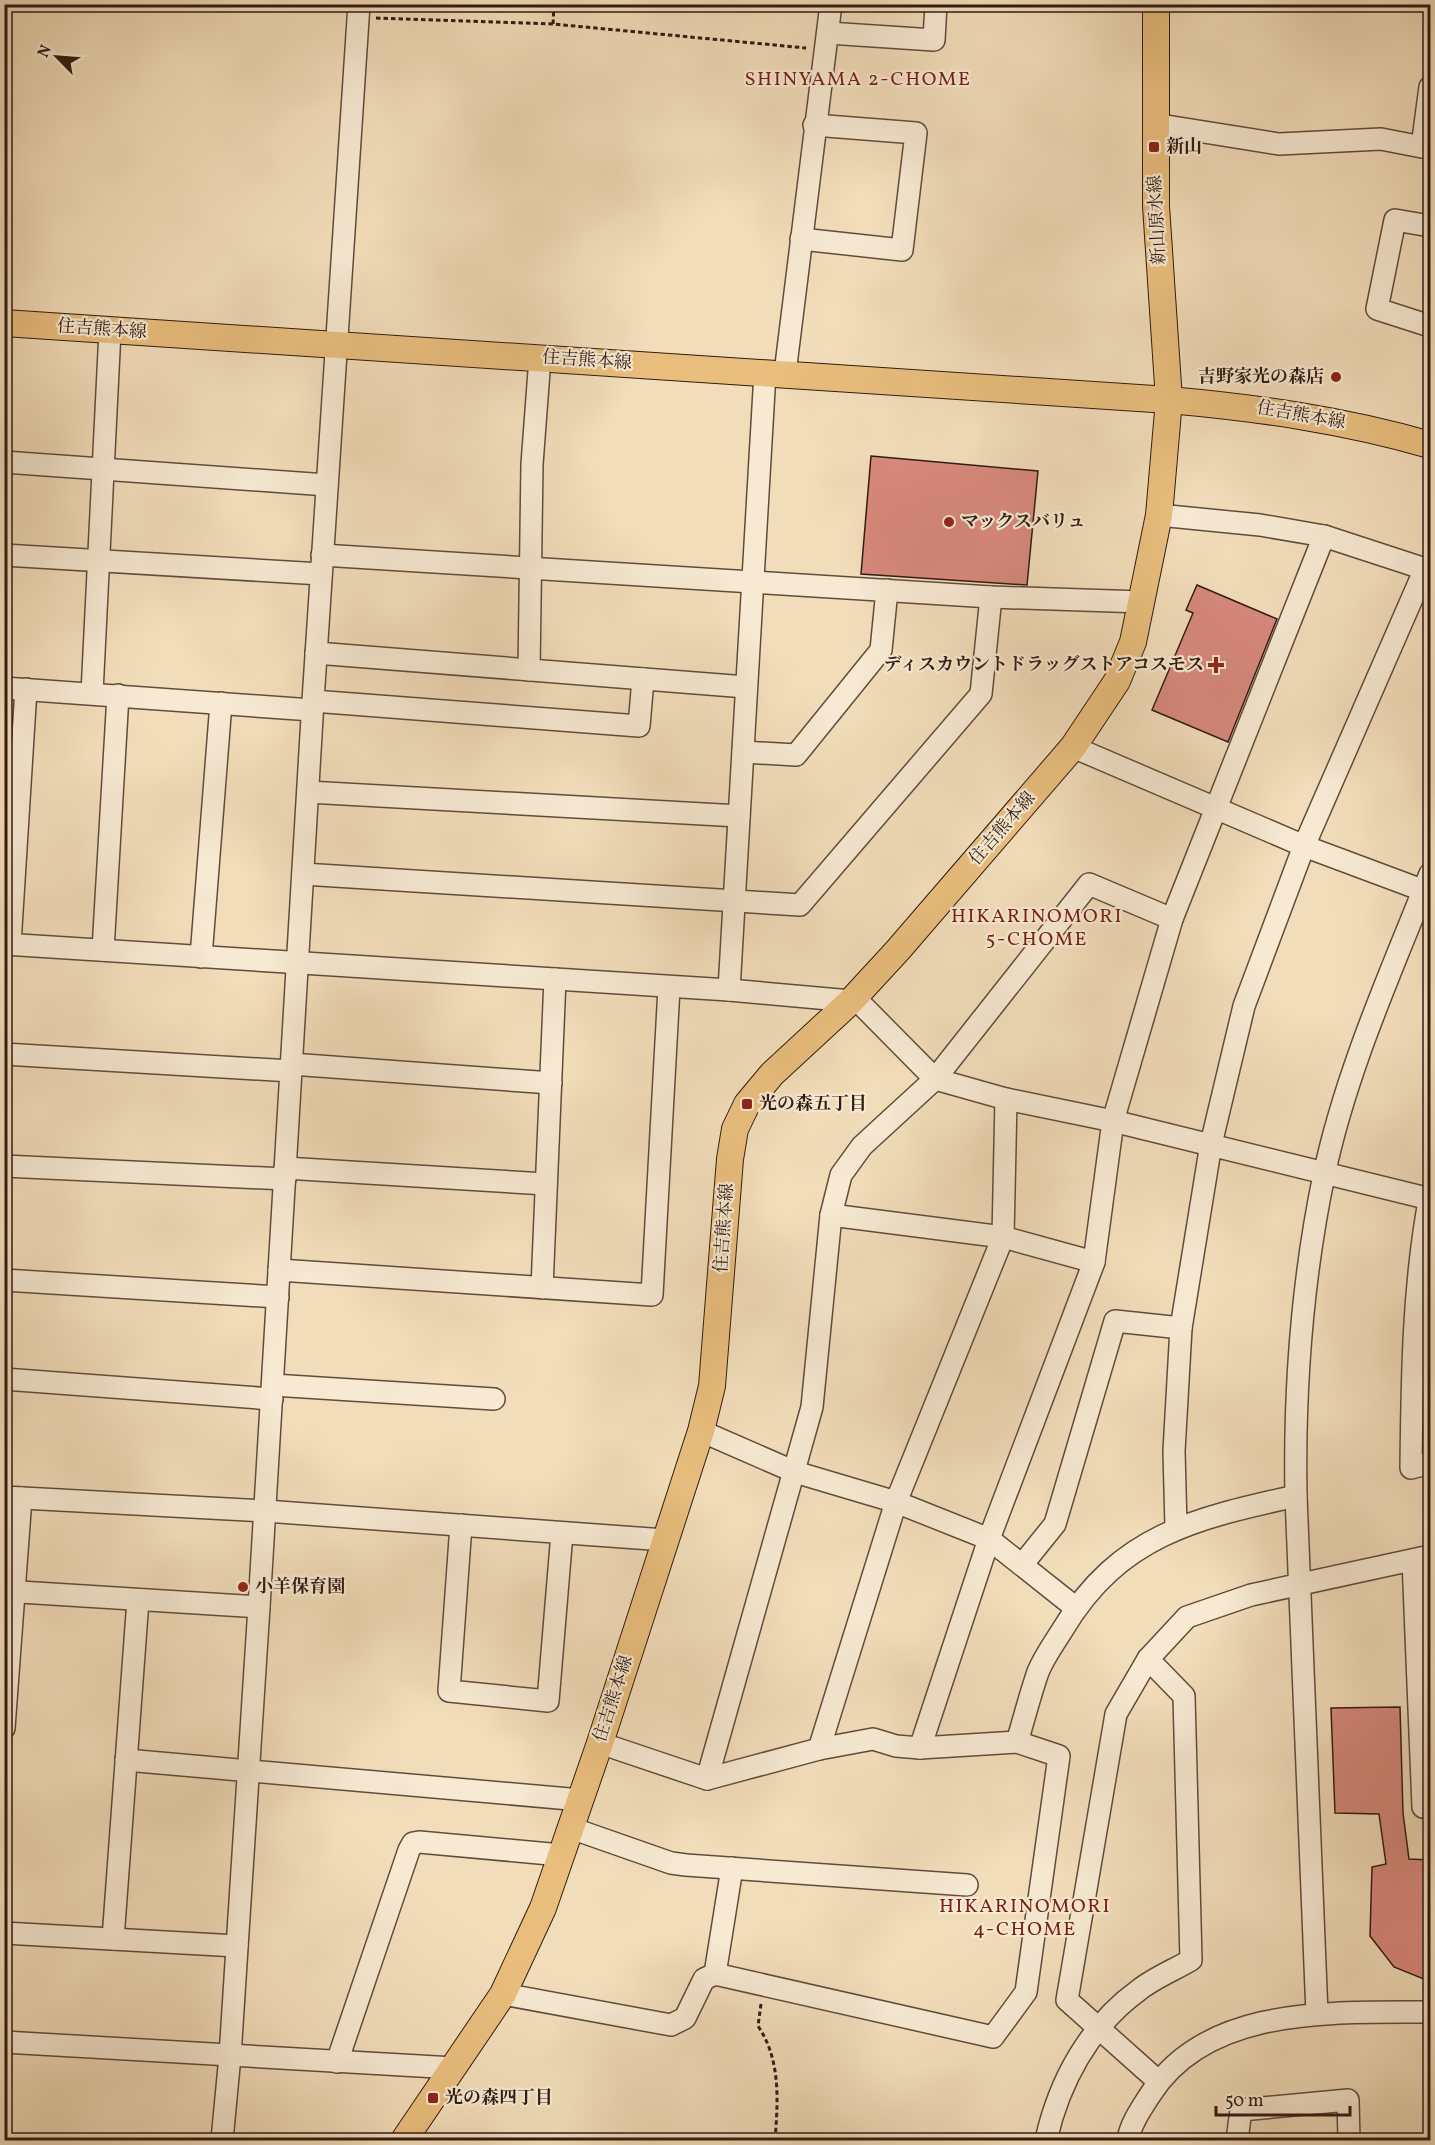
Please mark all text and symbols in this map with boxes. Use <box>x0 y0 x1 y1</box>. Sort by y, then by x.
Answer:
north arrow <box>27 27 87 87</box>
text: N <box>33 41 58 61</box>
district label: SHINYAMA 2-CHOME <box>745 66 971 94</box>
place label: 新山 <box>1166 135 1202 160</box>
marker: 新山 <box>1147 140 1161 154</box>
street label: 新山原水線 <box>1143 174 1173 266</box>
street label: 住吉熊本線 <box>56 314 148 346</box>
street label: 住吉熊本線 <box>541 345 633 377</box>
place label: 吉野家光の森店 <box>1198 365 1324 390</box>
marker: 吉野家光の森店 <box>1329 370 1343 384</box>
street label: 住吉熊本線 <box>1255 396 1347 436</box>
place label: マックスバリュ <box>961 510 1086 535</box>
marker: マックスバリュ <box>942 515 956 529</box>
place label: ディスカウントドラッグストアコスモス <box>883 653 1204 678</box>
marker: ディスカウントドラッグストアコスモス <box>1209 658 1223 672</box>
street label: 住吉熊本線 <box>964 787 1042 871</box>
district label: HIKARINOMORI 5-CHOME <box>951 903 1123 954</box>
place label: 光の森五丁目 <box>759 1092 867 1117</box>
marker: 光の森五丁目 <box>740 1097 754 1111</box>
street label: 住吉熊本線 <box>709 1182 741 1274</box>
place label: 小羊保育園 <box>255 1575 345 1600</box>
marker: 小羊保育園 <box>236 1580 250 1594</box>
street label: 住吉熊本線 <box>588 1652 640 1746</box>
district label: HIKARINOMORI 4-CHOME <box>939 1893 1111 1944</box>
scale bar <box>1216 2079 1350 2117</box>
place label: 光の森四丁目 <box>445 2086 553 2111</box>
text: 50 m <box>1225 2089 1264 2114</box>
marker: 光の森四丁目 <box>426 2091 440 2105</box>

